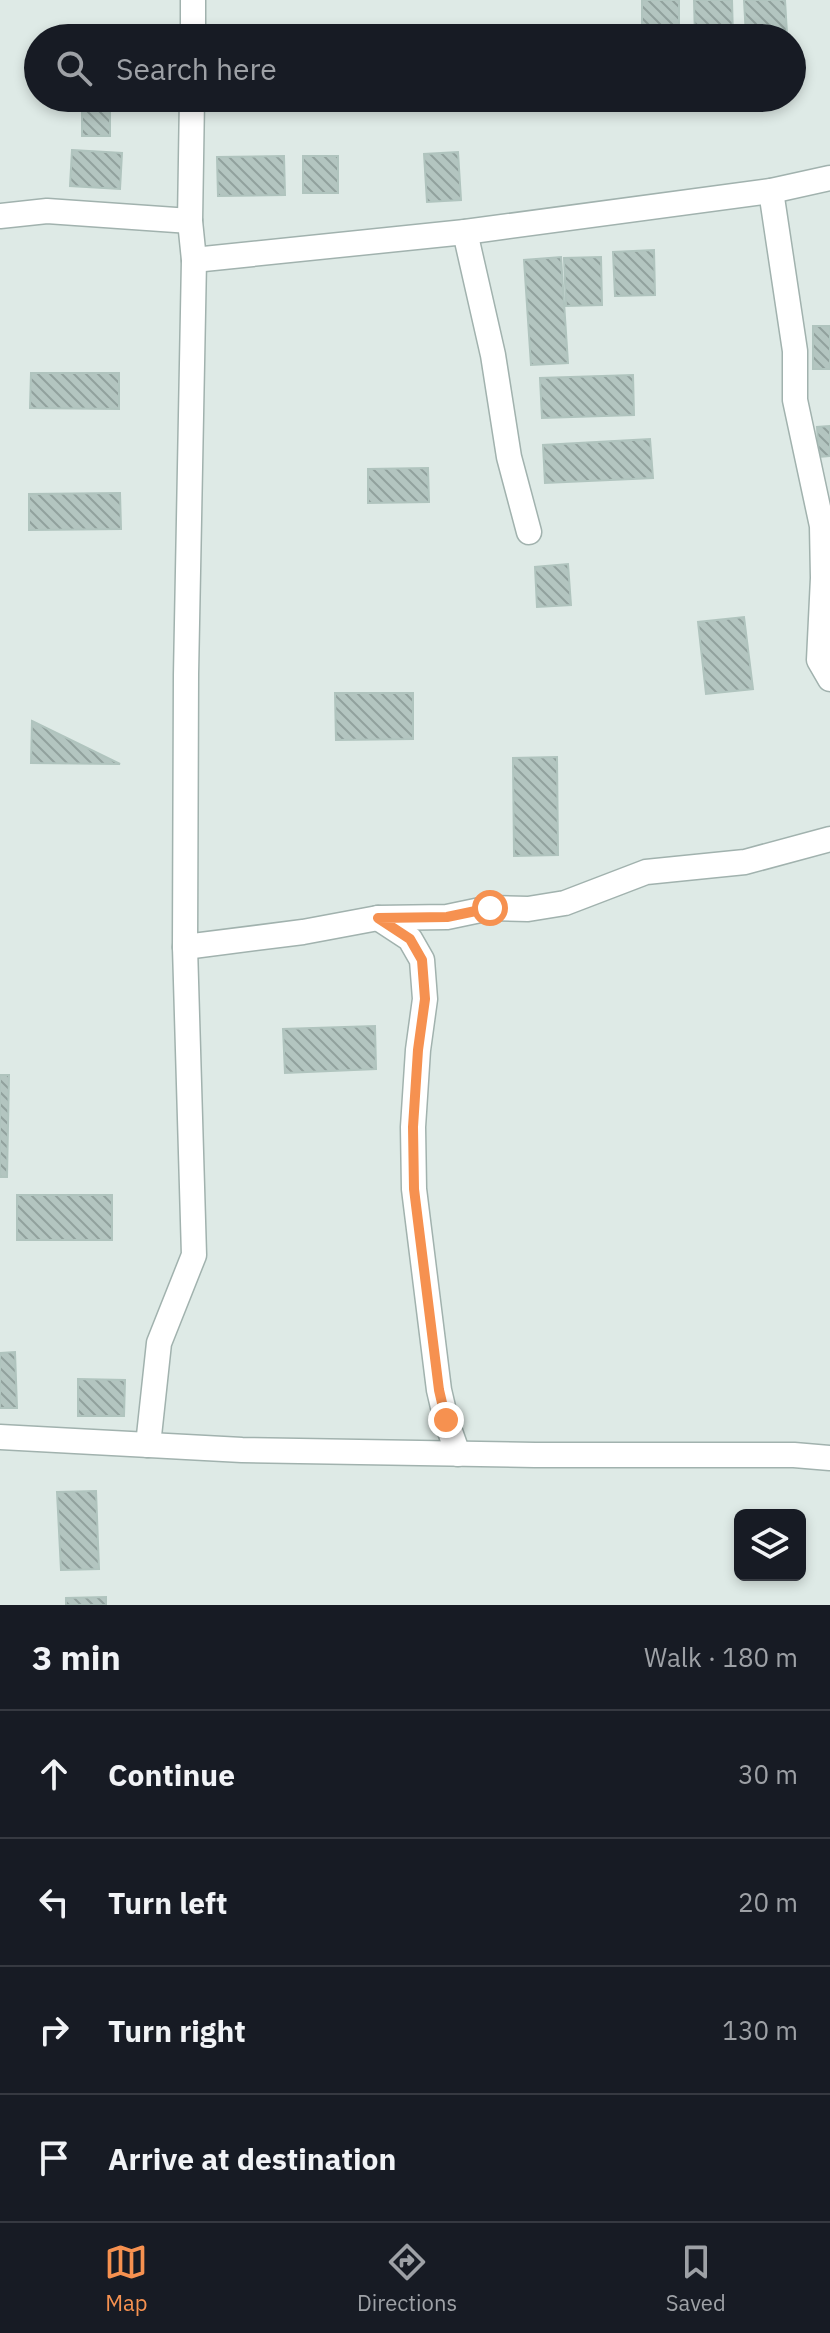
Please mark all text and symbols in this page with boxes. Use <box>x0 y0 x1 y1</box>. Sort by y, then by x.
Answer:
search box <box>24 24 806 112</box>
icon: search <box>52 46 96 90</box>
text: Search here <box>116 49 277 88</box>
route start <box>472 890 508 926</box>
route end <box>428 1402 464 1438</box>
map controls <box>734 1509 806 1581</box>
button: layers <box>734 1509 806 1581</box>
text: 3 min <box>32 1635 121 1679</box>
text: Walk · 180 m <box>644 1640 798 1674</box>
icon: ahead <box>32 1752 76 1796</box>
text: Continue <box>108 1755 235 1794</box>
text: 30 m <box>738 1757 798 1791</box>
icon: left <box>32 1880 76 1924</box>
text: Turn left <box>108 1883 227 1922</box>
text: 20 m <box>738 1885 798 1919</box>
icon: right <box>32 2008 76 2052</box>
text: Turn right <box>108 2011 246 2050</box>
text: 130 m <box>722 2013 798 2047</box>
icon: arrive <box>32 2136 76 2180</box>
text: Arrive at destination <box>108 2139 396 2178</box>
tab: Map <box>104 2240 148 2317</box>
tab: Directions <box>357 2240 457 2317</box>
tab: Saved <box>666 2240 726 2317</box>

